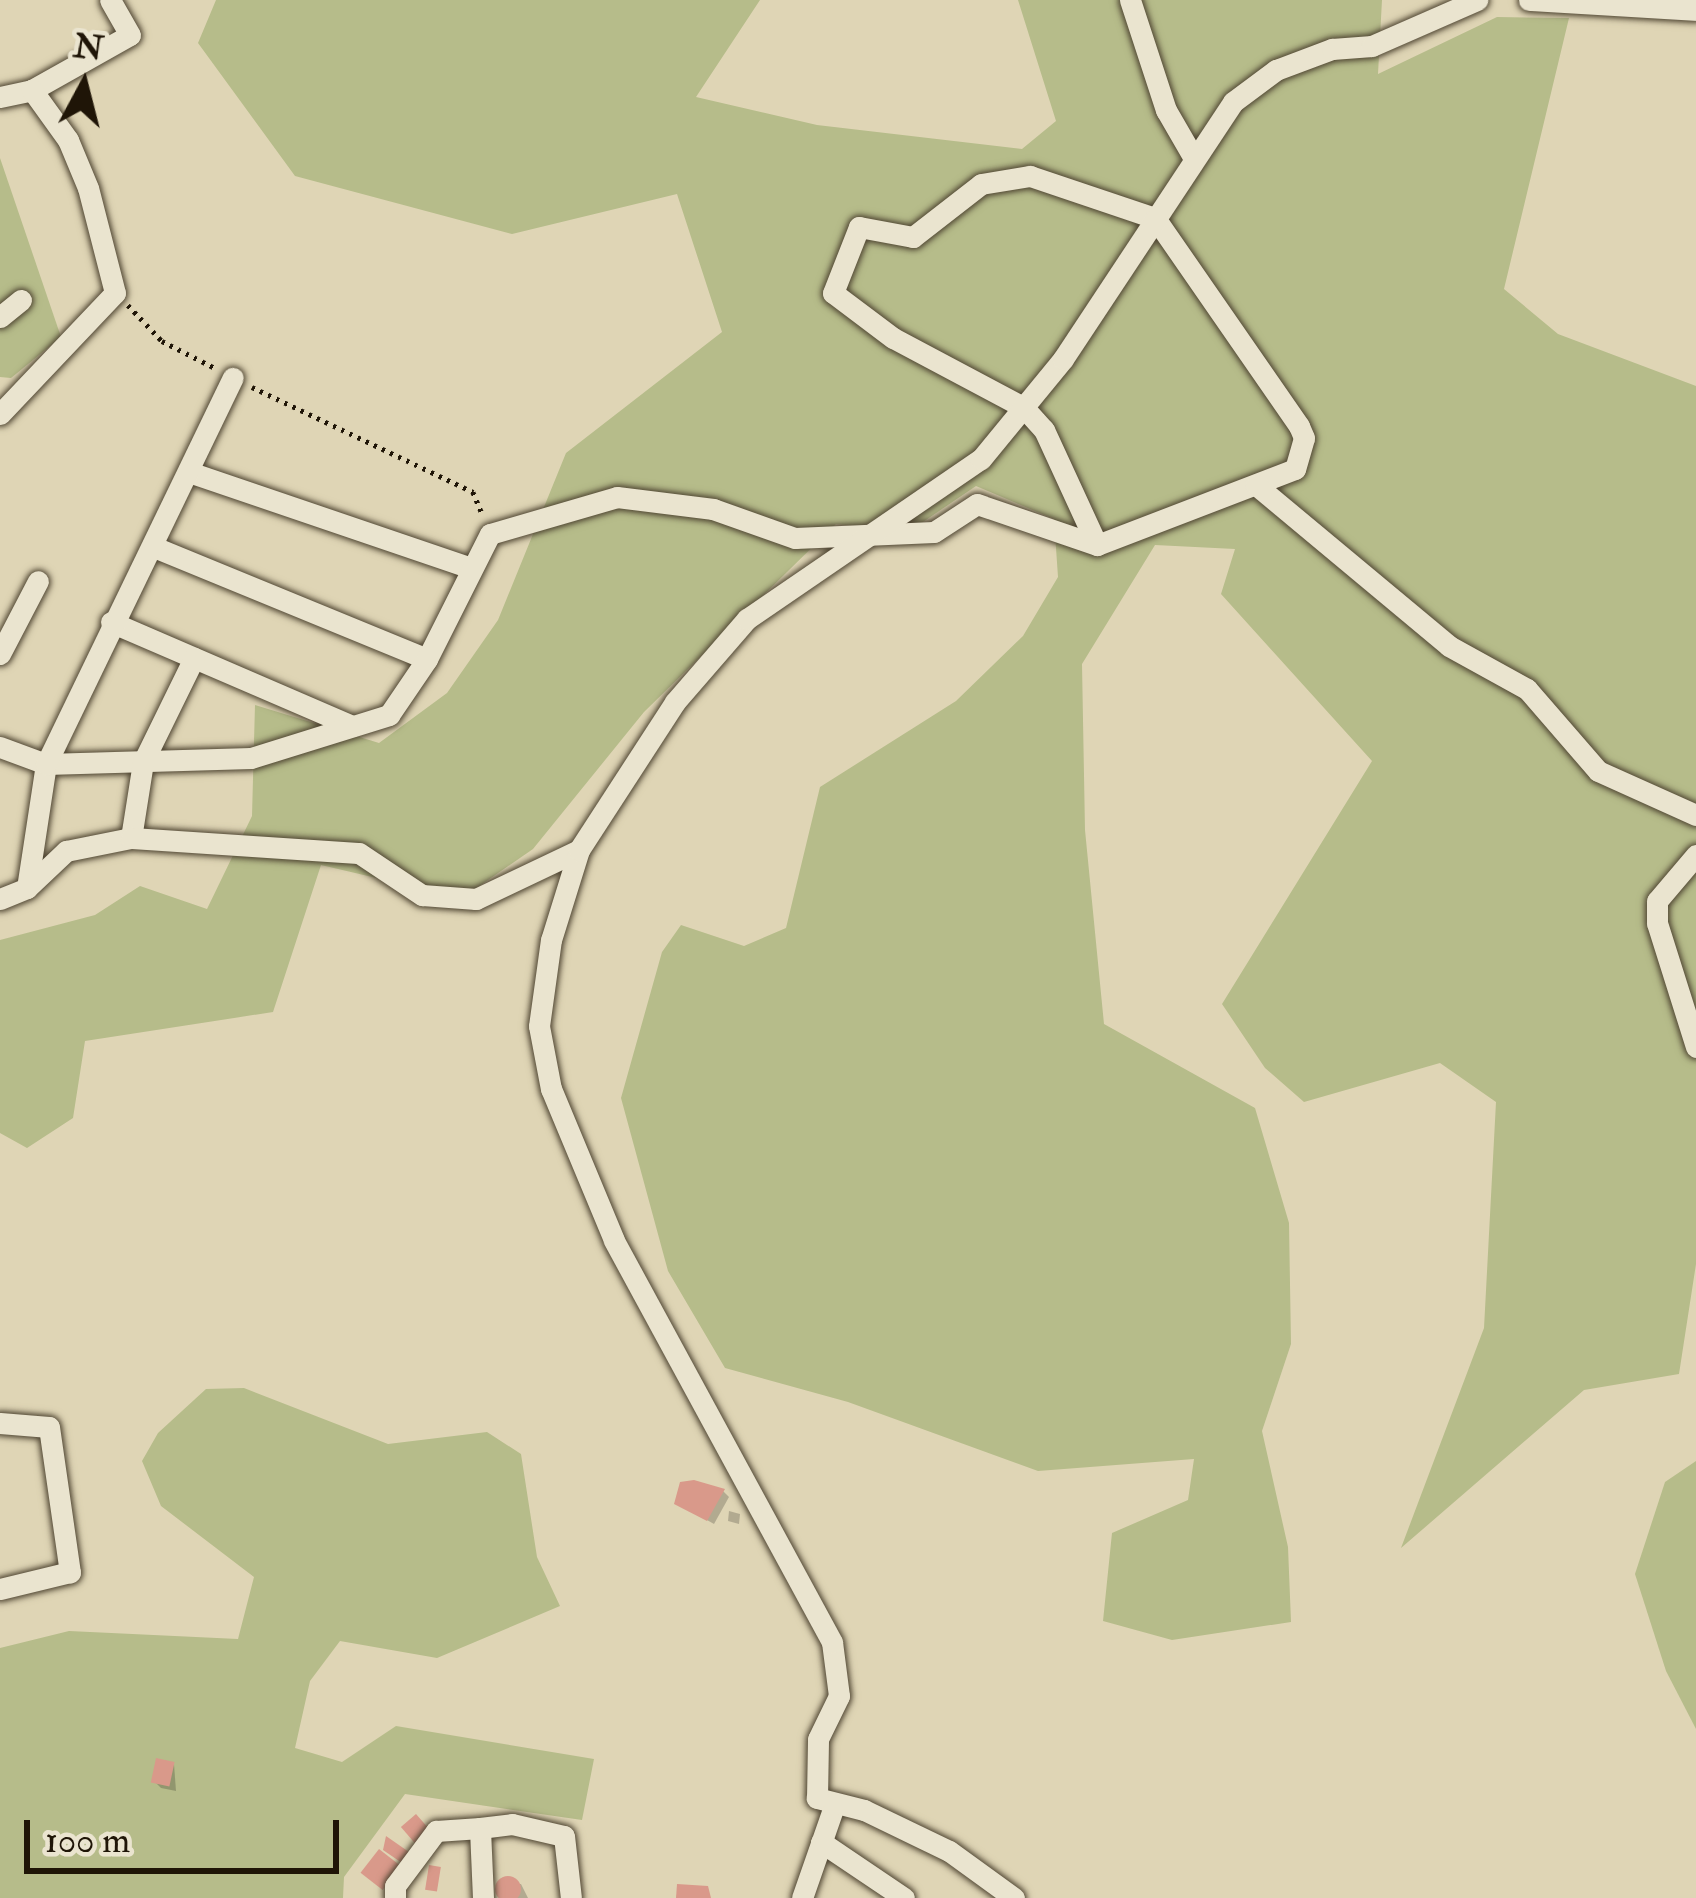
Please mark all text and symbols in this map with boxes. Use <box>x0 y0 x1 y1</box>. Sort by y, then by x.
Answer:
north arrow <box>24 24 144 144</box>
text: N <box>71 26 106 70</box>
scale bar <box>30 1796 345 1870</box>
text: 100 m <box>45 1818 130 1863</box>

